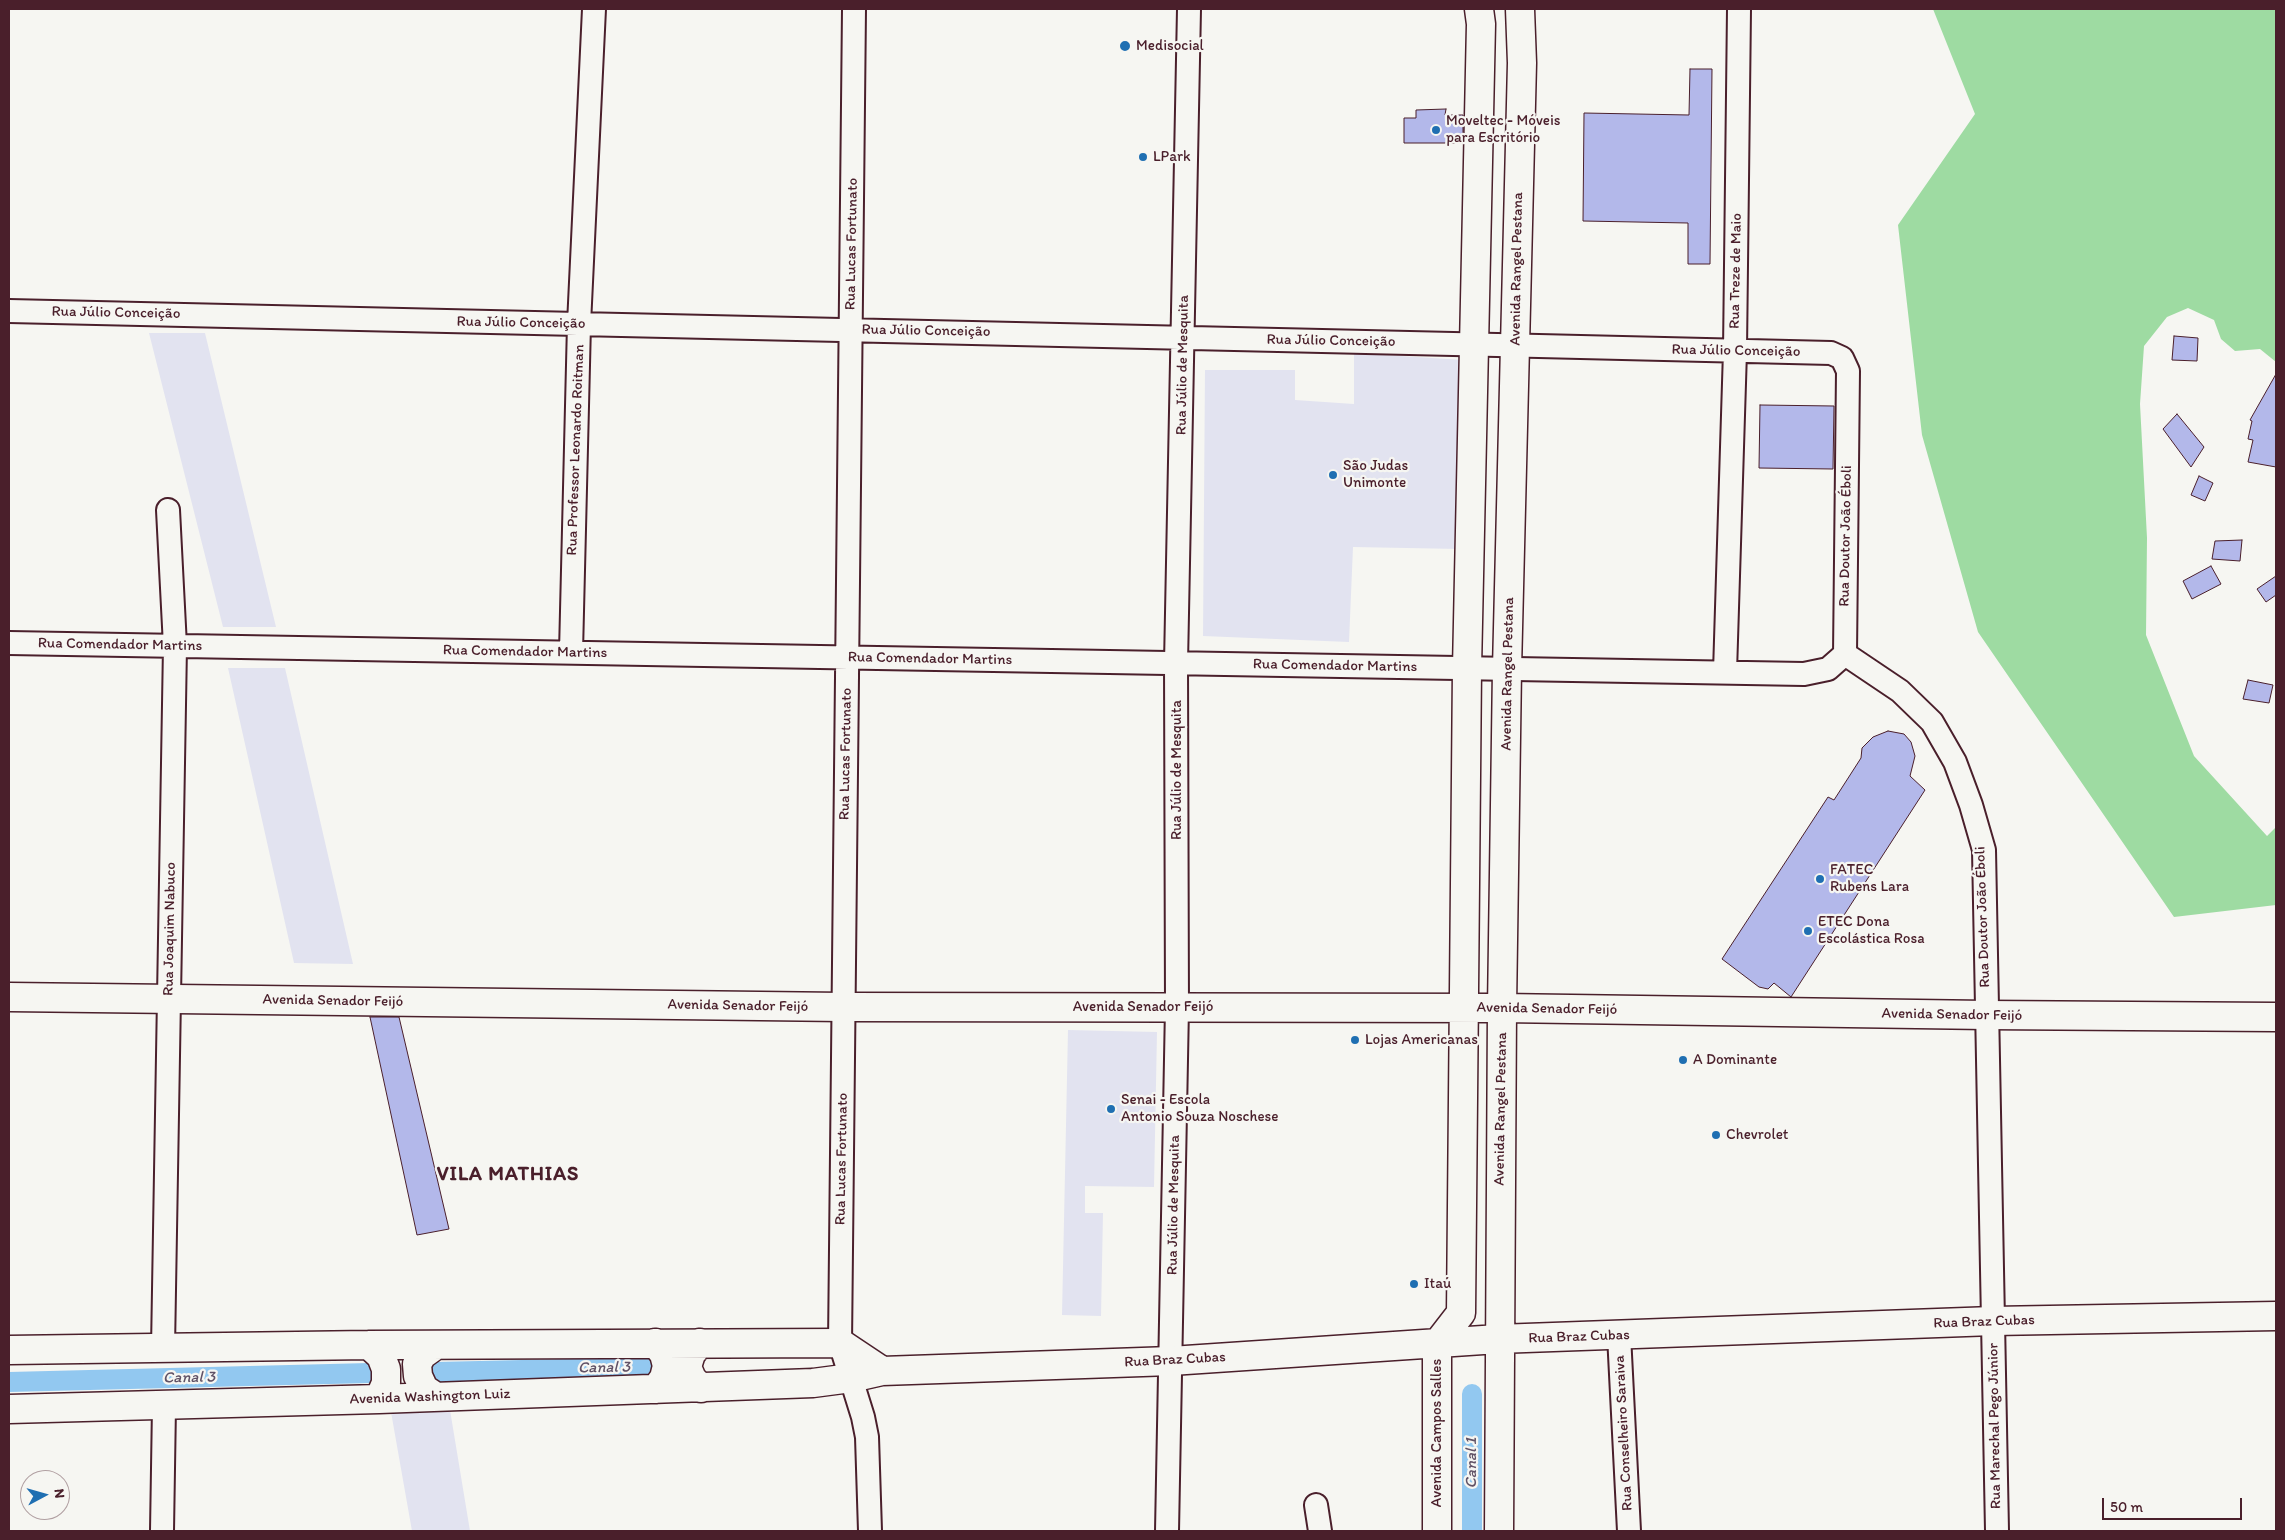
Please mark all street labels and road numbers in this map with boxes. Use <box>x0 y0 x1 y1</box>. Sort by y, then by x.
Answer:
street label: Rua Lucas Fortunato <box>842 178 862 310</box>
street label: Avenida Rangel Pestana <box>1507 192 1527 346</box>
street label: Rua Treze de Maio <box>1726 213 1746 329</box>
street label: Rua Júlio de Mesquita <box>1173 295 1193 435</box>
street label: Rua Júlio Conceição <box>51 303 181 323</box>
street label: Rua Júlio Conceição <box>456 313 586 333</box>
street label: Rua Júlio Conceição <box>861 321 991 341</box>
street label: Rua Júlio Conceição <box>1266 331 1396 351</box>
street label: Rua Júlio Conceição <box>1671 341 1801 361</box>
street label: Rua Professor Leonardo Roitman <box>563 344 589 556</box>
street label: Rua Doutor João Éboli <box>1836 465 1856 607</box>
street label: Avenida Rangel Pestana <box>1498 597 1518 751</box>
street label: Rua Comendador Martins <box>38 635 202 655</box>
street label: Rua Comendador Martins <box>443 642 607 662</box>
street label: Rua Comendador Martins <box>848 649 1012 669</box>
street label: Rua Comendador Martins <box>1253 656 1417 676</box>
street label: Rua Lucas Fortunato <box>836 688 856 820</box>
street label: Rua Júlio de Mesquita <box>1168 700 1186 840</box>
street label: Rua Doutor João Éboli <box>1972 846 1994 988</box>
street label: Rua Joaquim Nabuco <box>160 862 180 996</box>
street label: Avenida Senador Feijó <box>263 991 403 1011</box>
street label: Avenida Senador Feijó <box>668 996 808 1016</box>
street label: Avenida Senador Feijó <box>1073 998 1213 1016</box>
street label: Avenida Senador Feijó <box>1477 999 1617 1019</box>
street label: Avenida Senador Feijó <box>1882 1005 2022 1025</box>
street label: Avenida Rangel Pestana <box>1491 1032 1511 1186</box>
street label: Rua Lucas Fortunato <box>832 1093 852 1225</box>
street label: Rua Júlio de Mesquita <box>1164 1135 1184 1275</box>
street label: Rua Braz Cubas <box>1933 1311 2035 1333</box>
street label: Rua Braz Cubas <box>1528 1326 1630 1348</box>
street label: Rua Marechal Pego Júnior <box>1985 1343 2005 1509</box>
street label: Rua Braz Cubas <box>1124 1348 1226 1372</box>
street label: Rua Conselheiro Saraiva <box>1611 1355 1637 1511</box>
street label: Avenida Campos Salles <box>1428 1359 1446 1507</box>
street label: Avenida Washington Luiz <box>349 1385 511 1409</box>

